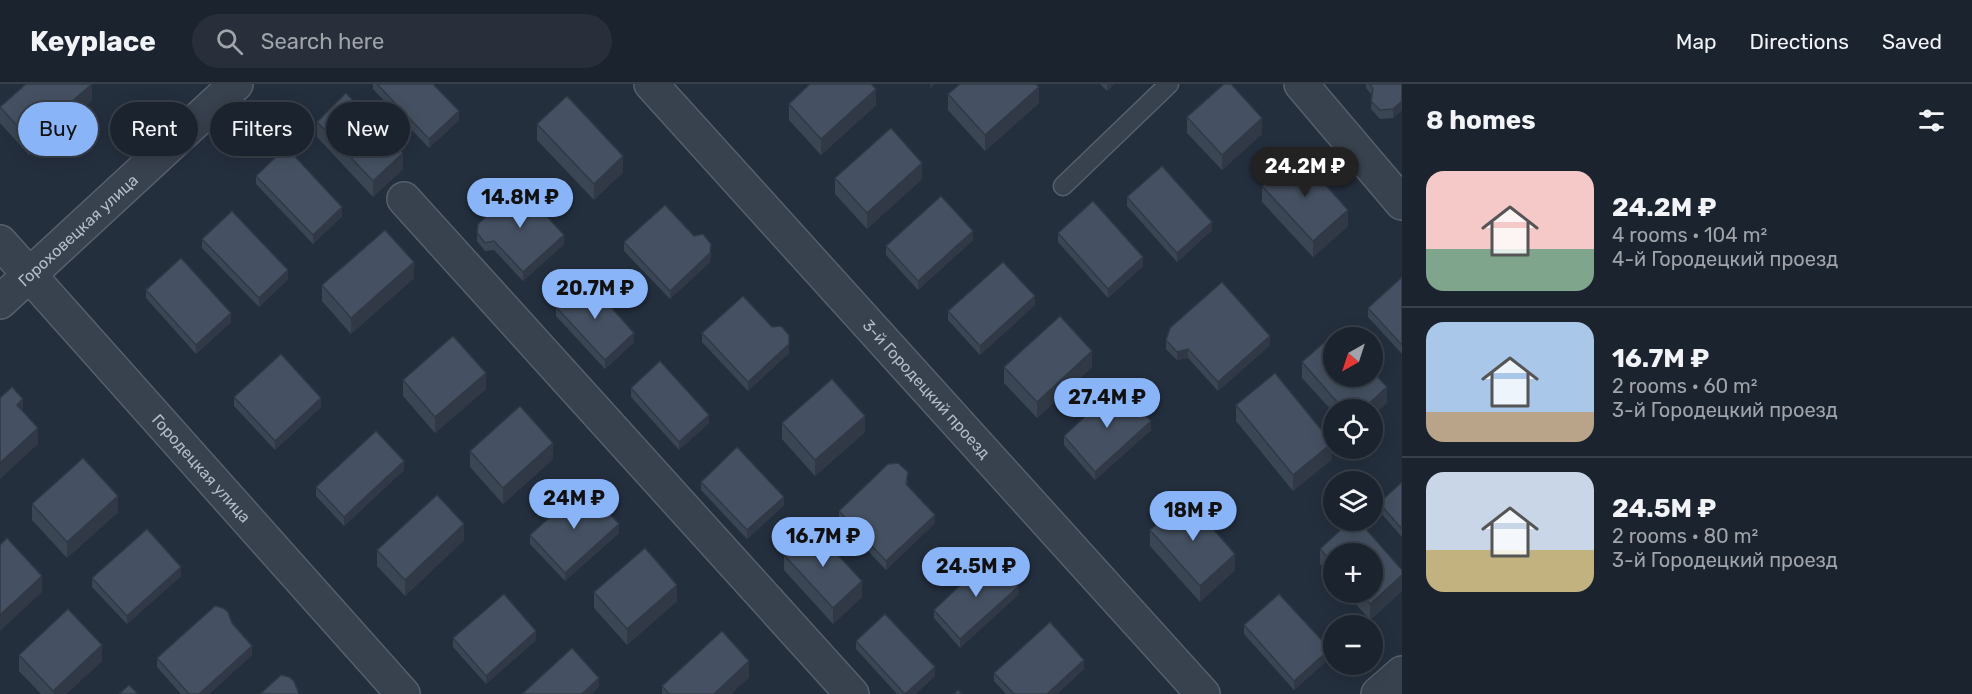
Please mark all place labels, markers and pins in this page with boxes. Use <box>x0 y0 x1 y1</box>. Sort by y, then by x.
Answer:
pin: 24.2M ₽ <box>1250 147 1360 198</box>
pin: 14.8M ₽ <box>465 178 575 229</box>
pin: 20.7M ₽ <box>540 269 650 320</box>
pin: 27.4M ₽ <box>1052 378 1162 429</box>
pin: 24M ₽ <box>532 479 616 530</box>
pin: 18M ₽ <box>1151 491 1235 542</box>
pin: 16.7M ₽ <box>768 517 878 568</box>
pin: 24.5M ₽ <box>921 547 1031 598</box>

